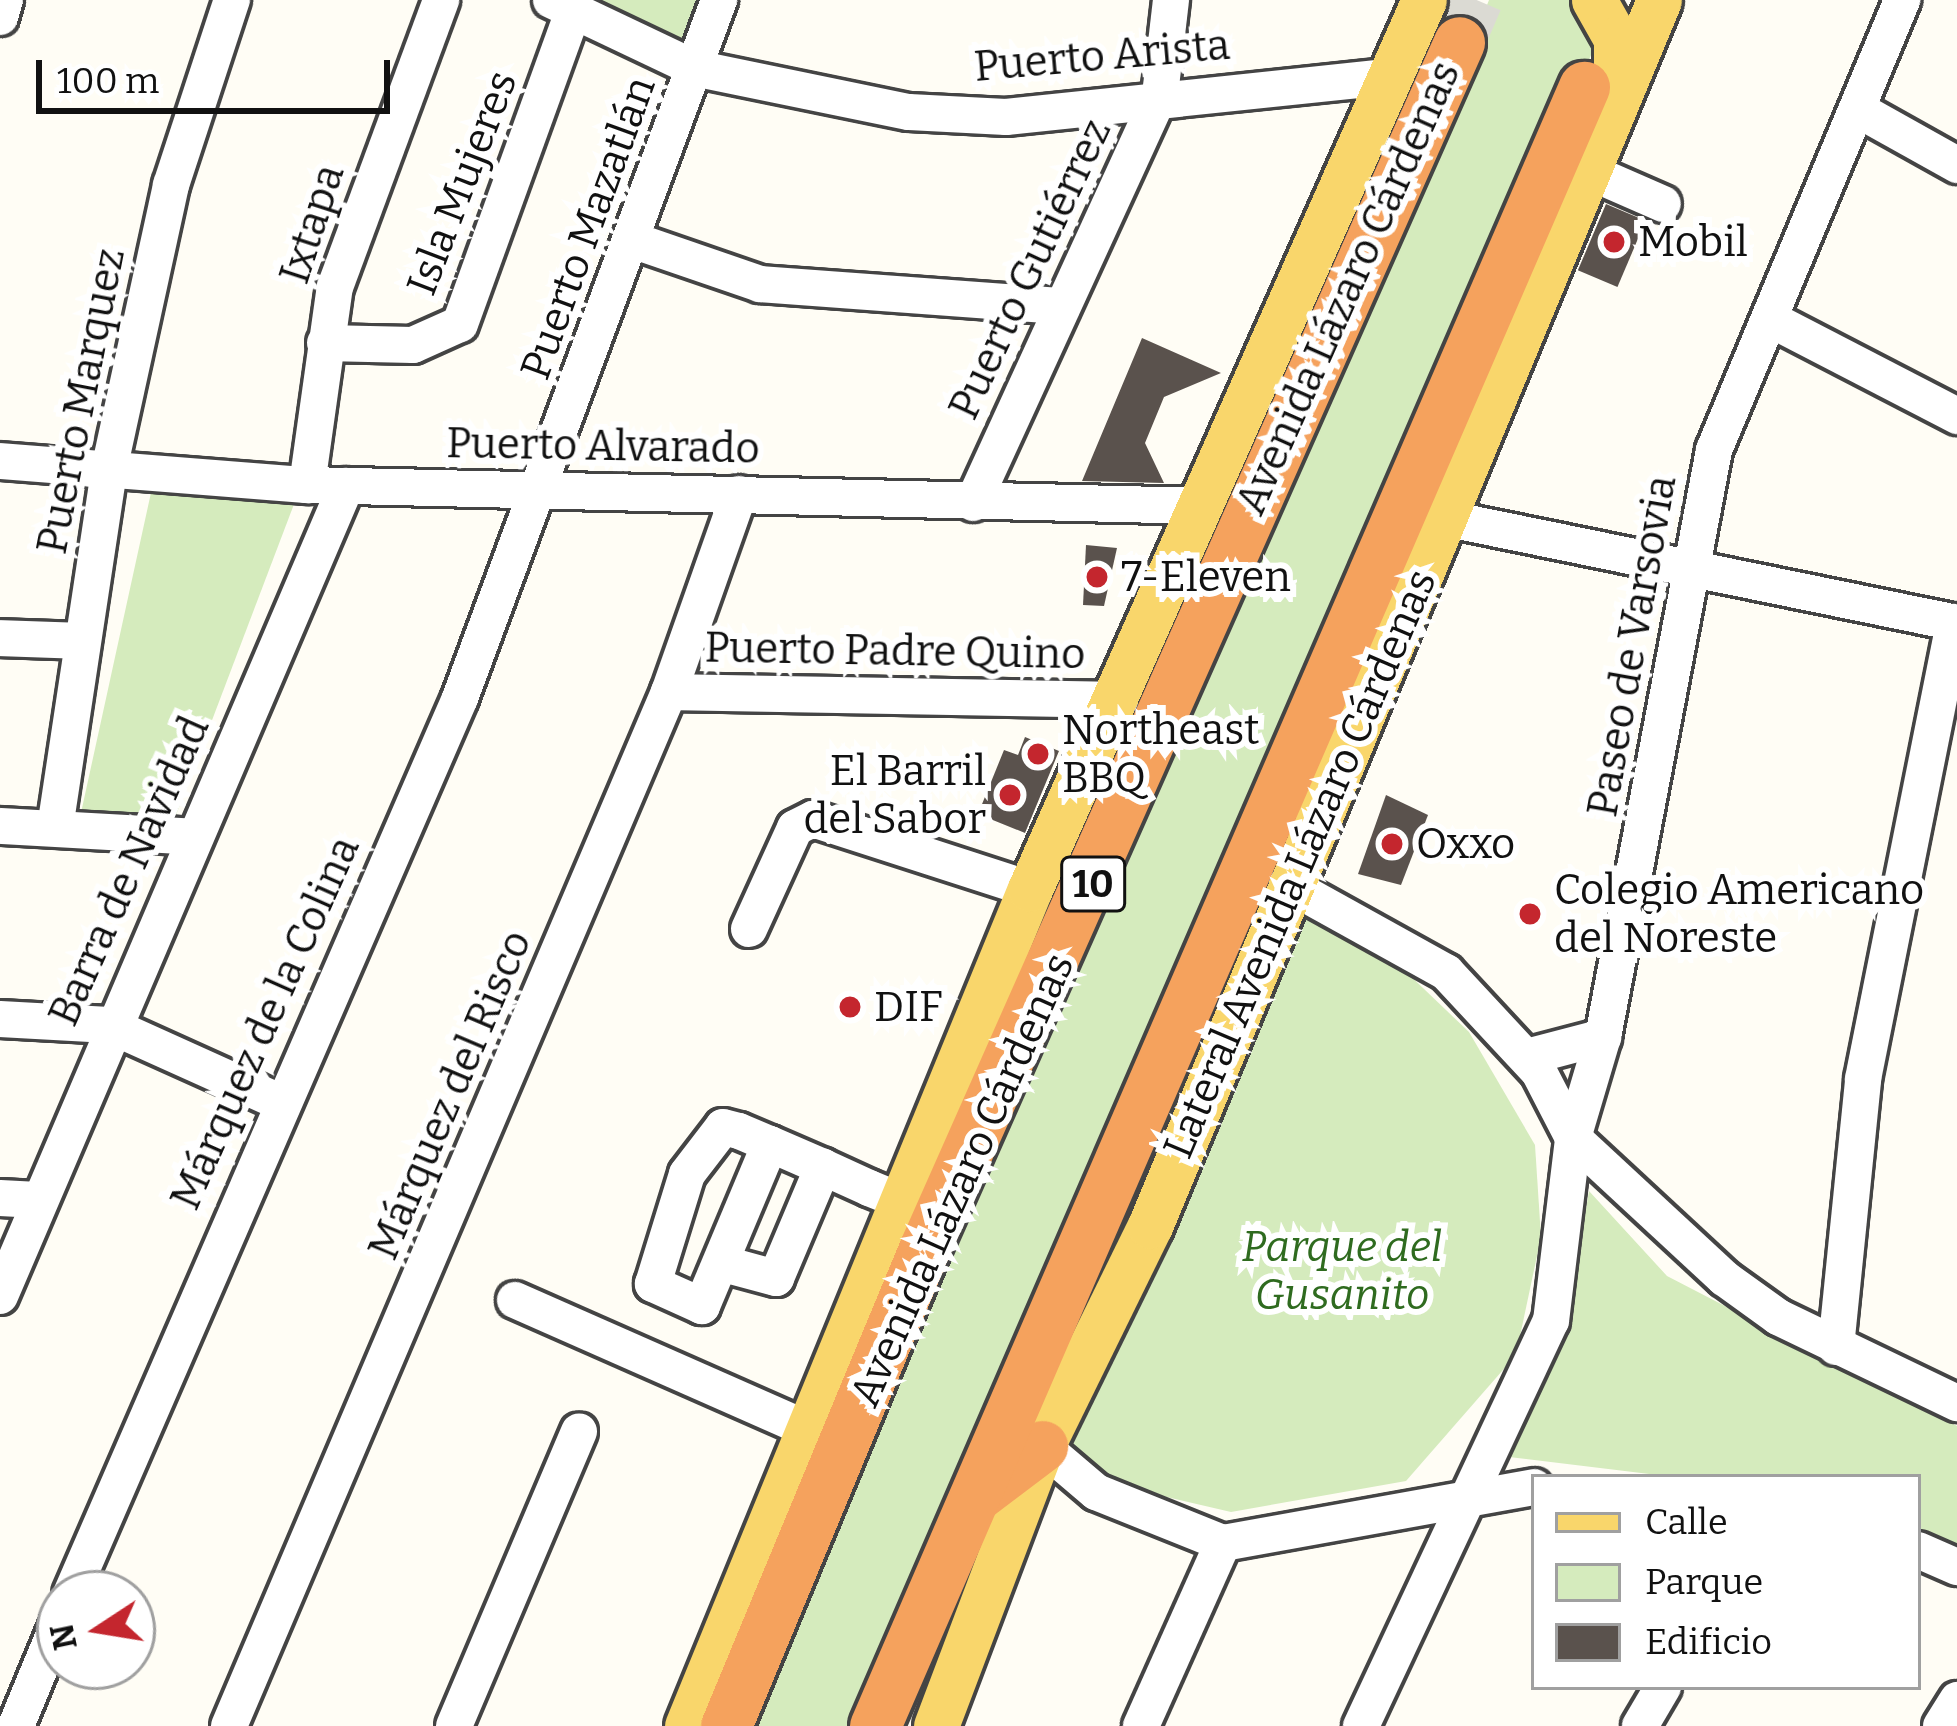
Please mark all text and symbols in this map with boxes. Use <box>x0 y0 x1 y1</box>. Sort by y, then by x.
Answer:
street label: Puerto Arista <box>972 20 1232 92</box>
scale bar <box>42 36 396 110</box>
street label: Avenida Lázaro Cárdenas <box>1225 54 1471 522</box>
text: 100 m <box>57 59 159 103</box>
street label: Isla Mujeres <box>396 64 528 302</box>
street label: Puerto Mazatlán <box>510 70 666 386</box>
street label: Puerto Gutiérrez <box>938 111 1122 427</box>
street label: Ixtapa <box>269 158 355 290</box>
place label: Mobil <box>1638 217 1748 267</box>
marker: Mobil <box>1601 229 1627 255</box>
street label: Puerto Marquez <box>27 244 135 558</box>
street label: Puerto Alvarado <box>446 418 760 474</box>
street label: Paseo de Varsovia <box>1577 471 1687 821</box>
place label: 7-Eleven <box>1121 552 1291 602</box>
street label: Lateral Avenida Lázaro Cárdenas <box>1153 562 1447 1166</box>
marker: 7-Eleven <box>1084 564 1110 590</box>
street label: Puerto Padre Quino <box>704 622 1086 680</box>
place label: Northeast BBQ <box>1062 705 1259 804</box>
street label: Barra de Navidad <box>38 709 220 1033</box>
marker: Northeast BBQ <box>1025 741 1051 767</box>
place label: El Barril del Sabor <box>803 746 986 844</box>
marker: El Barril del Sabor <box>997 782 1023 808</box>
place label: Oxxo <box>1416 819 1515 869</box>
street label: Márquez de la Colina <box>160 829 370 1217</box>
marker: Oxxo <box>1379 831 1405 857</box>
road number: 10 <box>1060 851 1126 917</box>
place label: Colegio Americano del Noreste <box>1554 865 1924 964</box>
marker: Colegio Americano del Noreste <box>1517 901 1543 927</box>
street label: Márquez del Risco <box>358 923 542 1267</box>
street label: Avenida Lázaro Cárdenas <box>839 946 1085 1414</box>
place label: DIF <box>874 982 943 1032</box>
marker: DIF <box>837 994 863 1020</box>
park label: Parque del Gusanito <box>1242 1222 1442 1320</box>
legend <box>1531 1474 1921 1690</box>
text: Calle <box>1645 1500 1728 1544</box>
text: Parque <box>1645 1560 1763 1604</box>
north arrow <box>36 1570 156 1690</box>
text: N <box>42 1620 86 1653</box>
text: Edificio <box>1645 1620 1772 1664</box>

